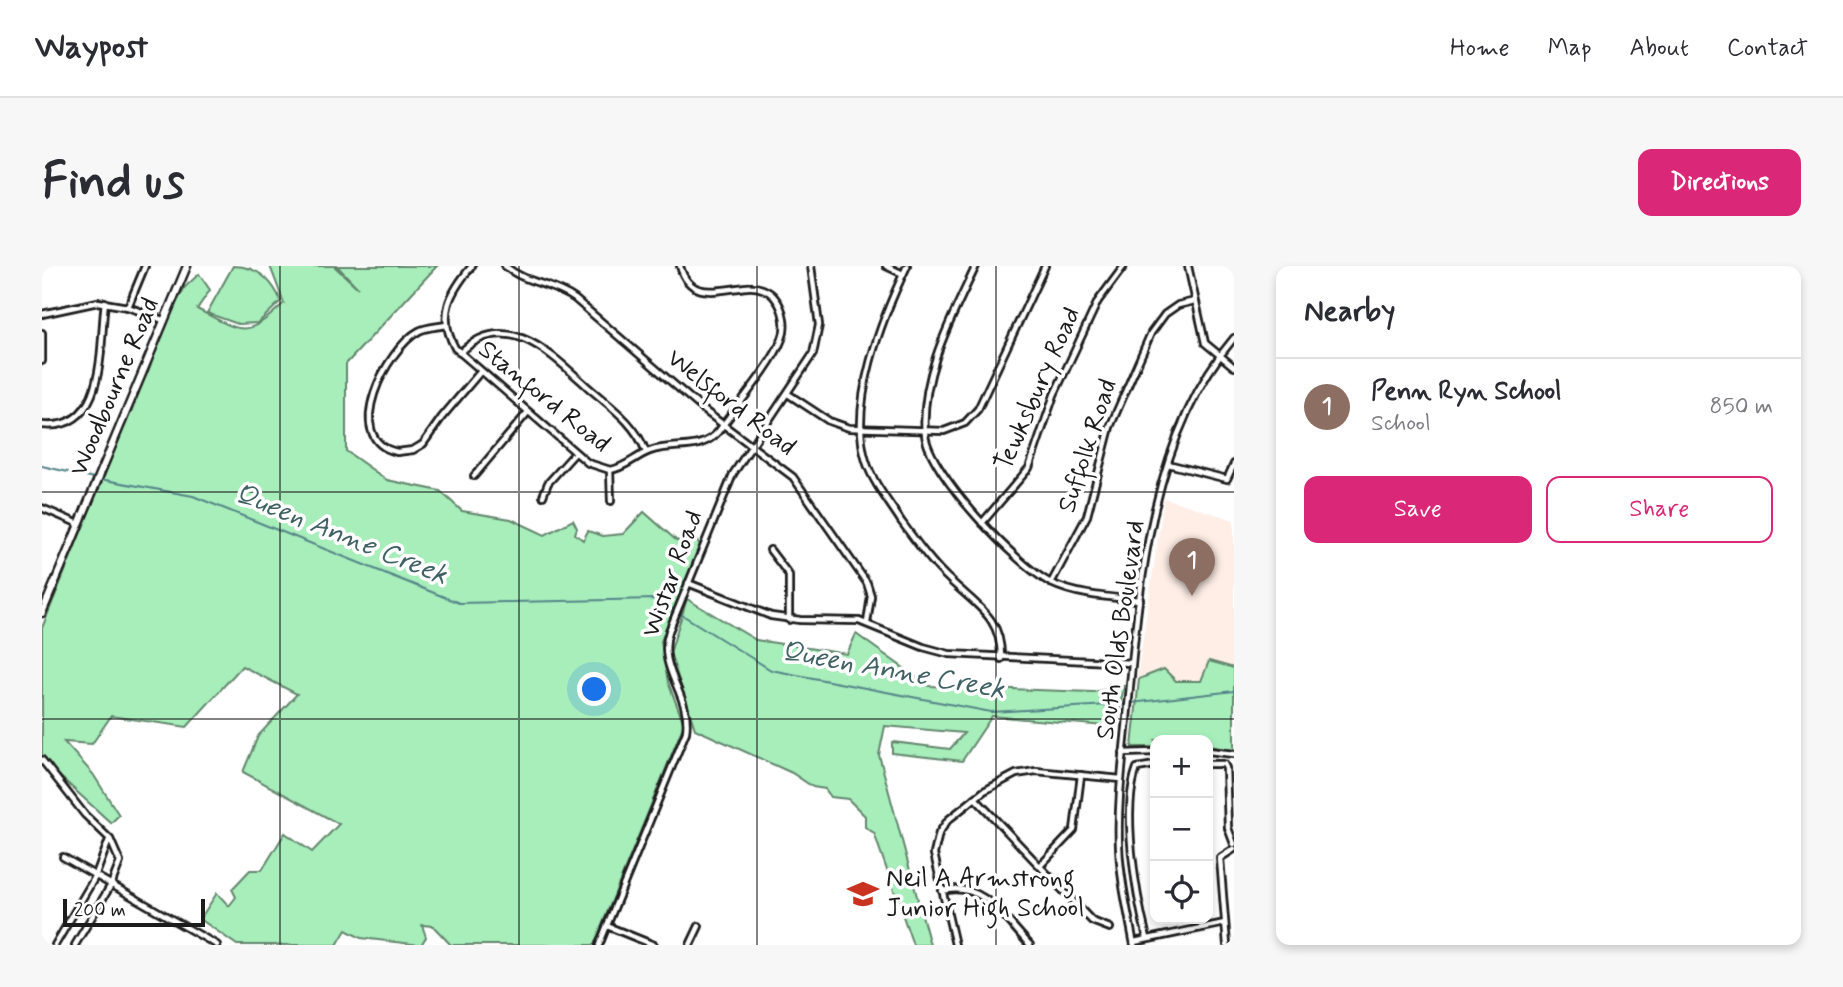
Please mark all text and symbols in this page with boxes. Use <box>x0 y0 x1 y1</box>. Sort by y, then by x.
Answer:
text: Waypost <box>35 26 148 70</box>
text: Home <box>1450 33 1510 64</box>
text: Map <box>1548 33 1592 64</box>
text: About <box>1630 33 1689 64</box>
text: Contact <box>1727 33 1808 64</box>
button: Directions <box>1638 149 1801 216</box>
text: Find us <box>42 150 185 215</box>
text: Nearby <box>1304 292 1395 331</box>
street label: Woodbourne Road <box>62 293 168 481</box>
street label: Tewksbury Road <box>987 302 1089 476</box>
street label: Stanford Road <box>470 333 617 462</box>
street label: Welsford Road <box>658 342 803 466</box>
street label: Suffolk Road <box>1050 375 1127 518</box>
text: Penn Ryn School <box>1371 375 1562 409</box>
text: 1 <box>1322 392 1332 422</box>
text: 850 m <box>1709 392 1773 422</box>
text: School <box>1371 409 1431 439</box>
water label: Queen Anne Creek <box>229 475 453 595</box>
button: Save <box>1304 476 1532 543</box>
button: Share <box>1546 476 1773 543</box>
street label: Wistar Road <box>634 506 712 642</box>
street label: South Olds Boulevard <box>1089 518 1153 742</box>
pin: 1 <box>1169 538 1215 596</box>
water label: Queen Anne Creek <box>778 633 1008 709</box>
your location <box>577 672 611 706</box>
map controls <box>1150 735 1213 924</box>
button: + <box>1150 735 1213 798</box>
button: − <box>1150 798 1213 861</box>
button: locate <box>1150 861 1213 924</box>
place label: Neil A Armstrong Junior High School <box>886 862 1084 929</box>
school or university icon: Neil A Armstrong Junior High School <box>846 877 880 911</box>
scale bar <box>63 896 205 928</box>
text: 200 m <box>74 898 126 923</box>

